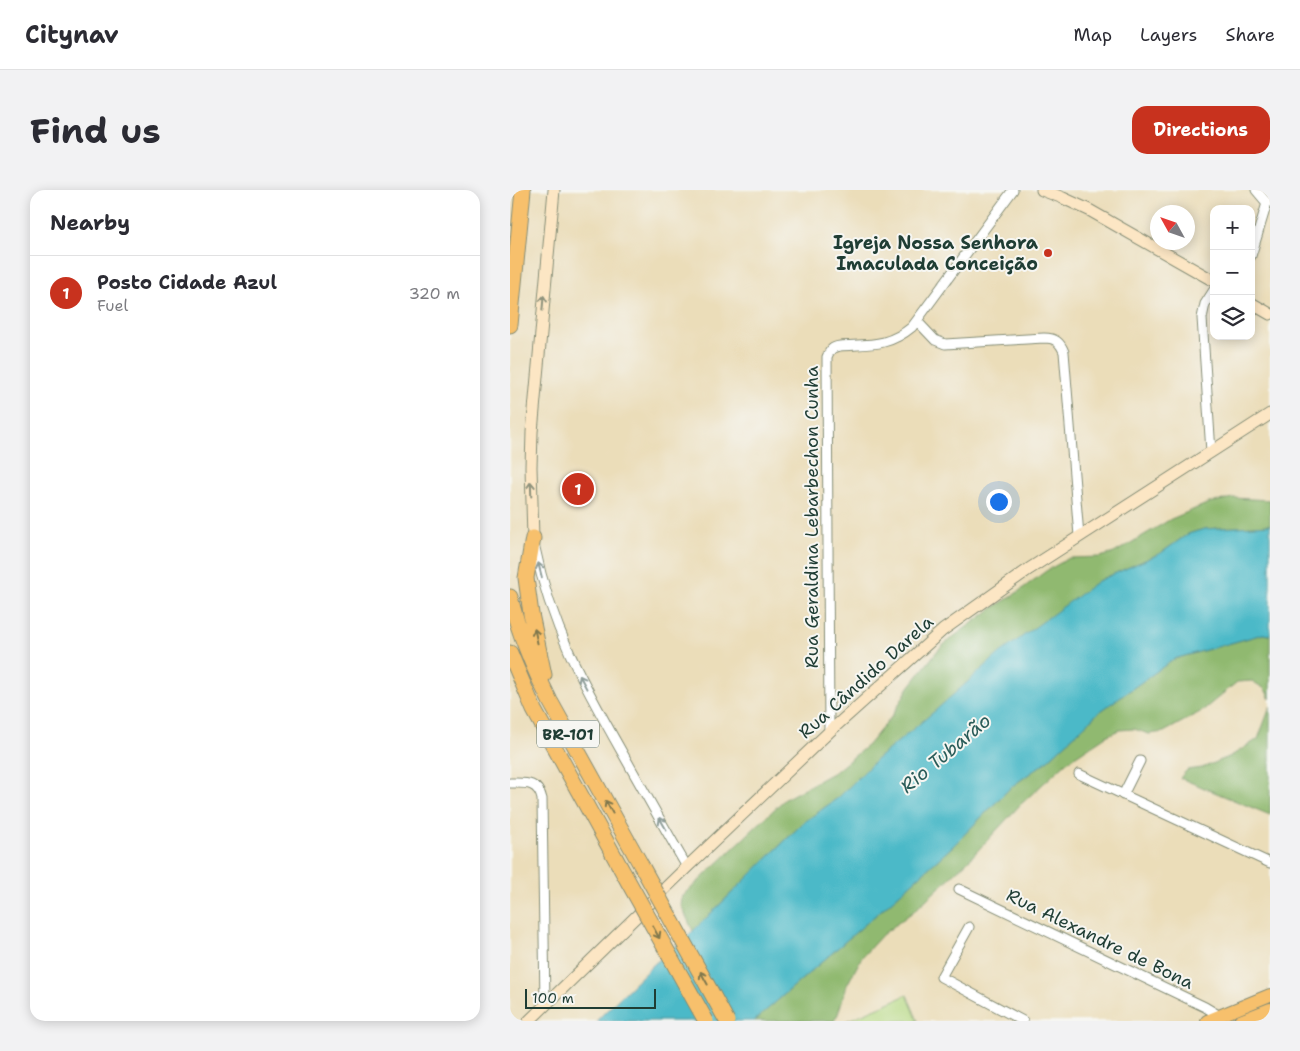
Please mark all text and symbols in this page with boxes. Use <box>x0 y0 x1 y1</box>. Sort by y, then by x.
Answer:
text: Citynav <box>25 19 119 51</box>
text: Map <box>1074 23 1112 47</box>
text: Layers <box>1140 23 1197 47</box>
text: Share <box>1225 23 1275 47</box>
button: Directions <box>1132 106 1270 154</box>
text: Find us <box>30 107 161 154</box>
north arrow <box>1150 205 1195 250</box>
map controls <box>1210 205 1255 340</box>
button: + <box>1210 205 1255 250</box>
text: Nearby <box>50 209 130 237</box>
place label: Igreja Nossa Senhora Imaculada Conceição <box>833 231 1039 276</box>
marker: Igreja Nossa Senhora Imaculada Conceição <box>1042 247 1054 259</box>
button: − <box>1210 250 1255 295</box>
text: Posto Cidade Azul <box>97 270 277 295</box>
text: 1 <box>62 283 70 304</box>
text: 320 m <box>409 283 460 304</box>
text: Fuel <box>97 295 128 316</box>
one-way arrow <box>538 295 548 311</box>
button: layers <box>1210 295 1255 340</box>
street label: Rua Geraldina Lebarbechon Cunha <box>800 366 824 668</box>
pin: 1 <box>562 470 594 508</box>
one-way arrow <box>527 482 536 498</box>
your location <box>986 489 1012 515</box>
one-way arrow <box>535 562 544 578</box>
street label: Rua Cândido Darela <box>793 610 939 744</box>
one-way arrow <box>531 628 540 644</box>
one-way arrow <box>578 675 588 690</box>
water label: Rio Tubarão <box>895 708 996 799</box>
road number: BR-101 <box>537 720 599 748</box>
one-way arrow <box>603 800 613 815</box>
one-way arrow <box>657 818 667 832</box>
street label: Rua Alexandre de Bona <box>1002 883 1198 995</box>
one-way arrow <box>652 924 662 939</box>
one-way arrow <box>698 972 708 986</box>
scale bar <box>525 986 656 1009</box>
text: 100 m <box>532 989 574 1007</box>

